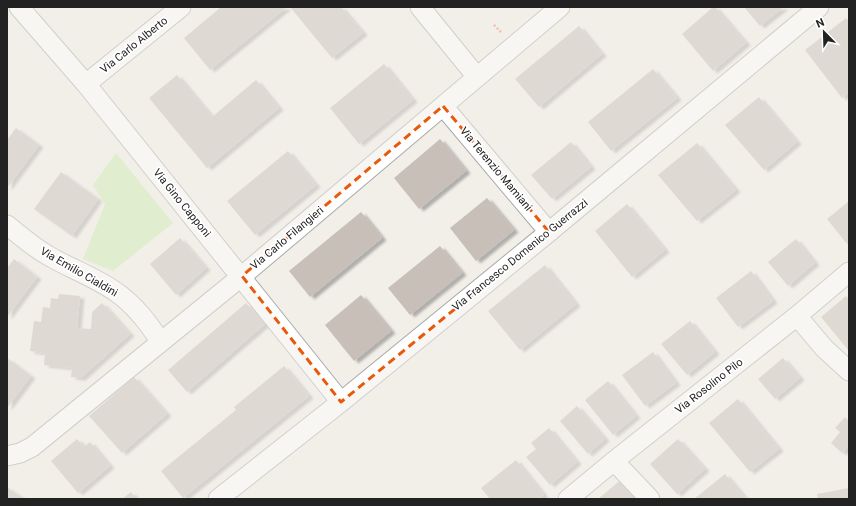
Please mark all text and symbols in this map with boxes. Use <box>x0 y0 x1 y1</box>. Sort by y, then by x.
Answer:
north arrow <box>804 12 844 52</box>
street label: Via Carlo Alberto <box>98 14 170 76</box>
text: N <box>814 16 827 31</box>
street label: Via Terenzio Mamiani <box>457 124 535 214</box>
street label: Via Gino Capponi <box>150 166 214 240</box>
street label: Via Francesco Domenico Guerrazzi <box>450 196 590 314</box>
street label: Via Carlo Filangieri <box>248 204 326 272</box>
street label: Via Emilio Cialdini <box>38 245 120 299</box>
street label: Via Rosolino Pilo <box>673 356 745 416</box>

